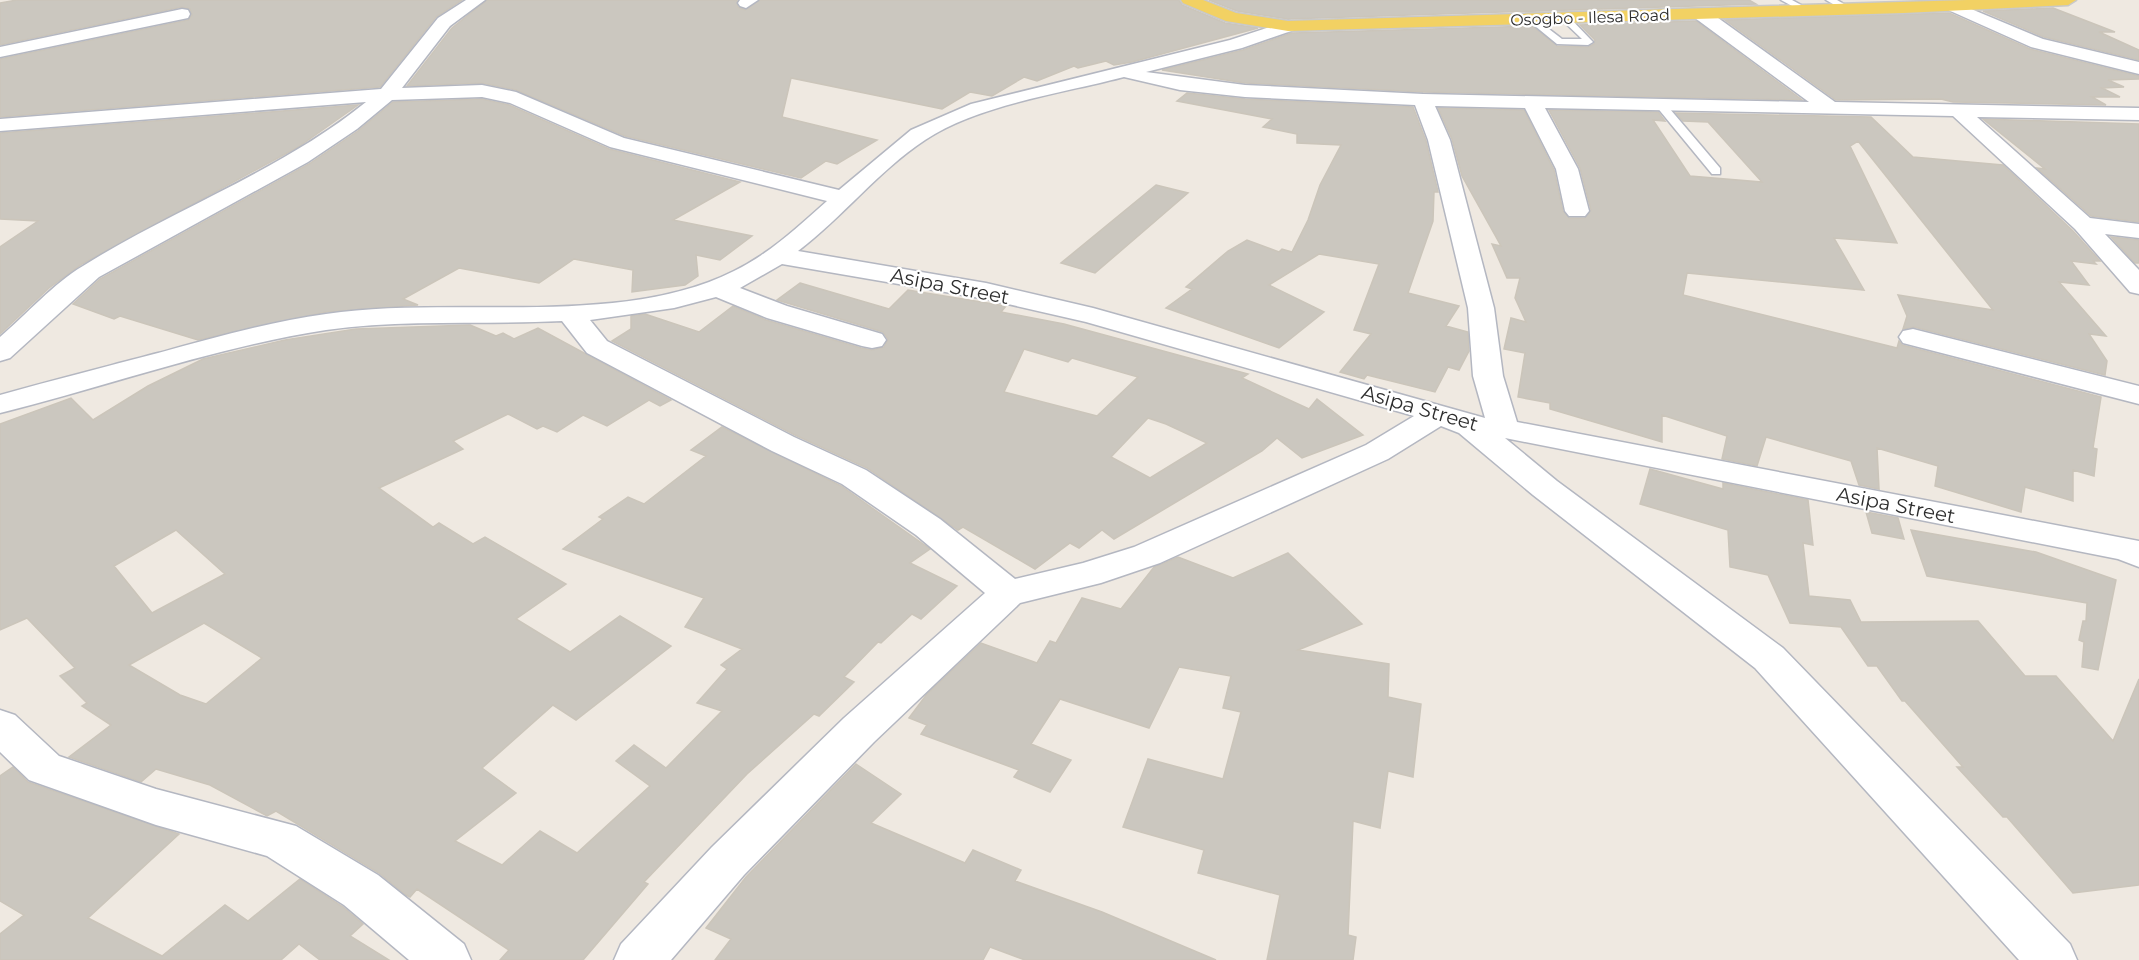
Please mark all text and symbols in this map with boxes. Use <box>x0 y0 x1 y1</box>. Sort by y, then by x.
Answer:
street label: Osogbo - Ilesa Road <box>1510 5 1670 30</box>
street label: Asipa Street <box>889 263 1011 309</box>
street label: Asipa Street <box>1359 380 1481 436</box>
street label: Asipa Street <box>1835 482 1957 528</box>

